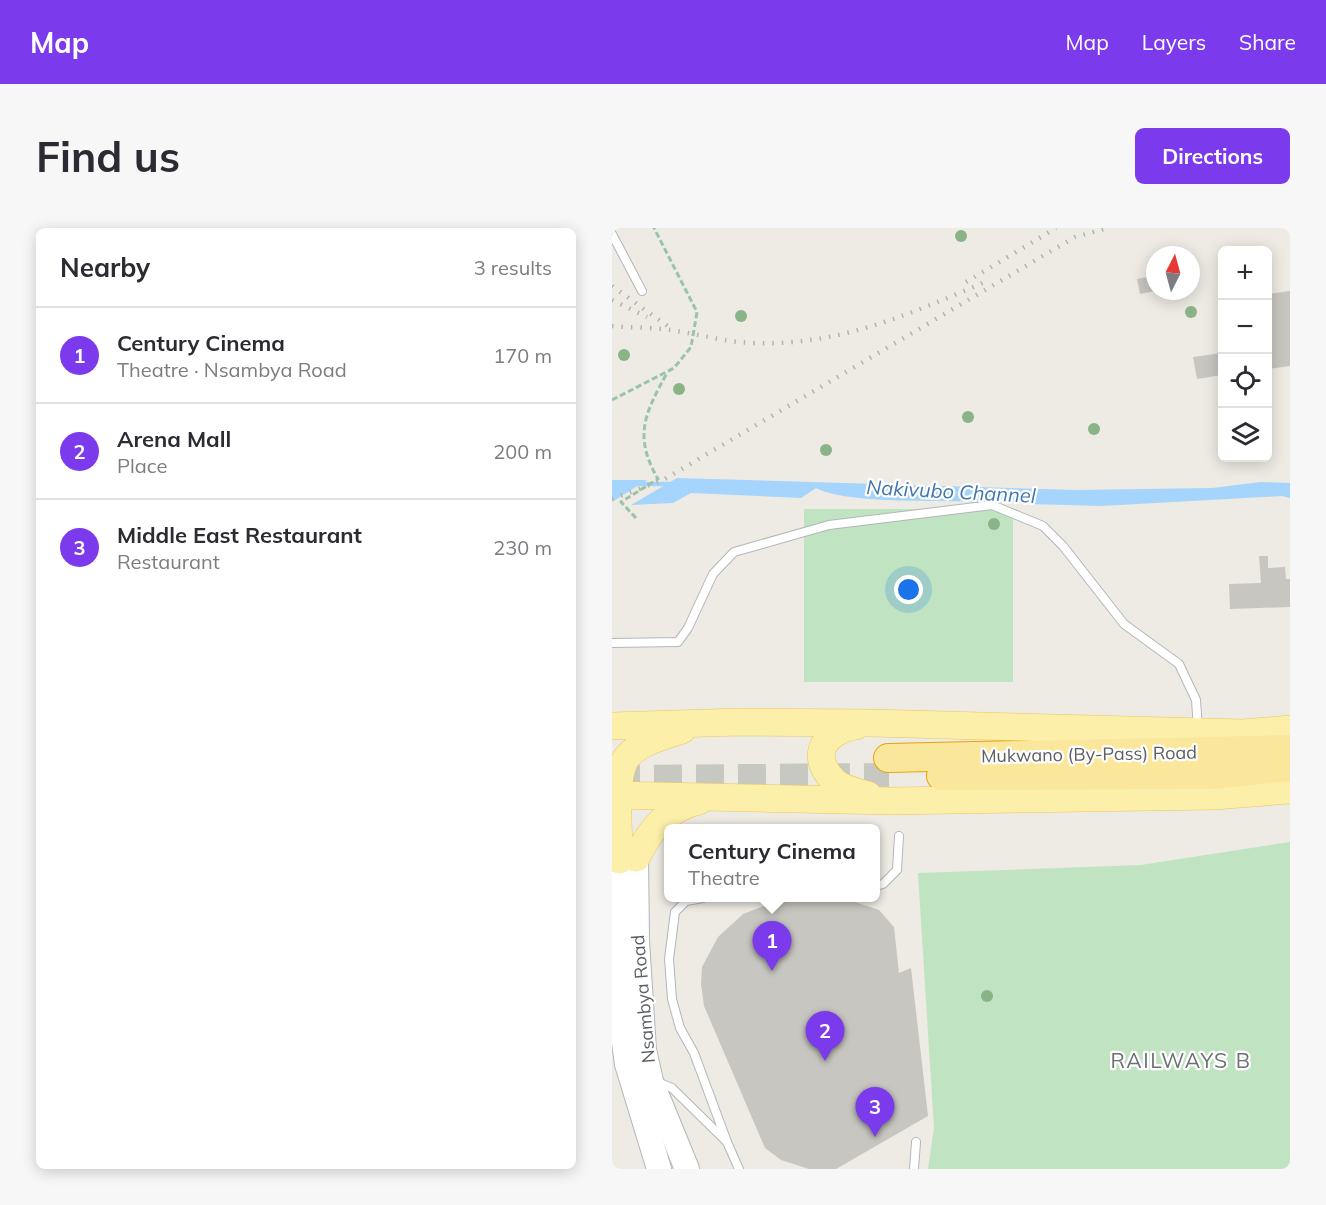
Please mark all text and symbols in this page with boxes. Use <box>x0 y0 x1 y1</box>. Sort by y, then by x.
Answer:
text: Map <box>30 25 89 60</box>
text: Map <box>1066 29 1109 55</box>
text: Layers <box>1142 29 1206 55</box>
text: Share <box>1239 29 1296 55</box>
button: Directions <box>1135 128 1290 184</box>
text: Find us <box>36 130 180 183</box>
north arrow <box>1146 246 1200 300</box>
map controls <box>1218 246 1272 462</box>
button: + <box>1218 246 1272 300</box>
text: Nearby <box>60 251 150 284</box>
text: 3 results <box>474 255 552 280</box>
button: − <box>1218 300 1272 354</box>
text: Century Cinema <box>117 329 285 357</box>
text: 1 <box>74 343 86 368</box>
text: 170 m <box>493 343 552 368</box>
button: locate <box>1218 354 1272 408</box>
text: Theatre · Nsambya Road <box>117 357 347 382</box>
button: layers <box>1218 408 1272 462</box>
text: Arena Mall <box>117 425 231 453</box>
text: 2 <box>74 439 86 464</box>
text: 200 m <box>493 439 552 464</box>
text: Place <box>117 453 167 478</box>
water label: Nakivubo Channel <box>866 474 1036 508</box>
text: Middle East Restaurant <box>117 521 362 549</box>
text: 3 <box>74 535 86 560</box>
text: 230 m <box>493 535 552 560</box>
text: Restaurant <box>117 549 220 574</box>
your location <box>894 575 923 604</box>
street label: Mukwano (By-Pass) Road <box>981 741 1197 767</box>
popup <box>664 824 880 902</box>
text: Century Cinema <box>688 837 856 865</box>
text: Theatre <box>688 865 760 890</box>
pin: 1 <box>752 922 792 971</box>
street label: Nsambya Road <box>626 934 660 1064</box>
pin: 2 <box>806 1012 844 1061</box>
district label: RAILWAYS B <box>1111 1047 1251 1073</box>
pin: 3 <box>856 1088 894 1137</box>

